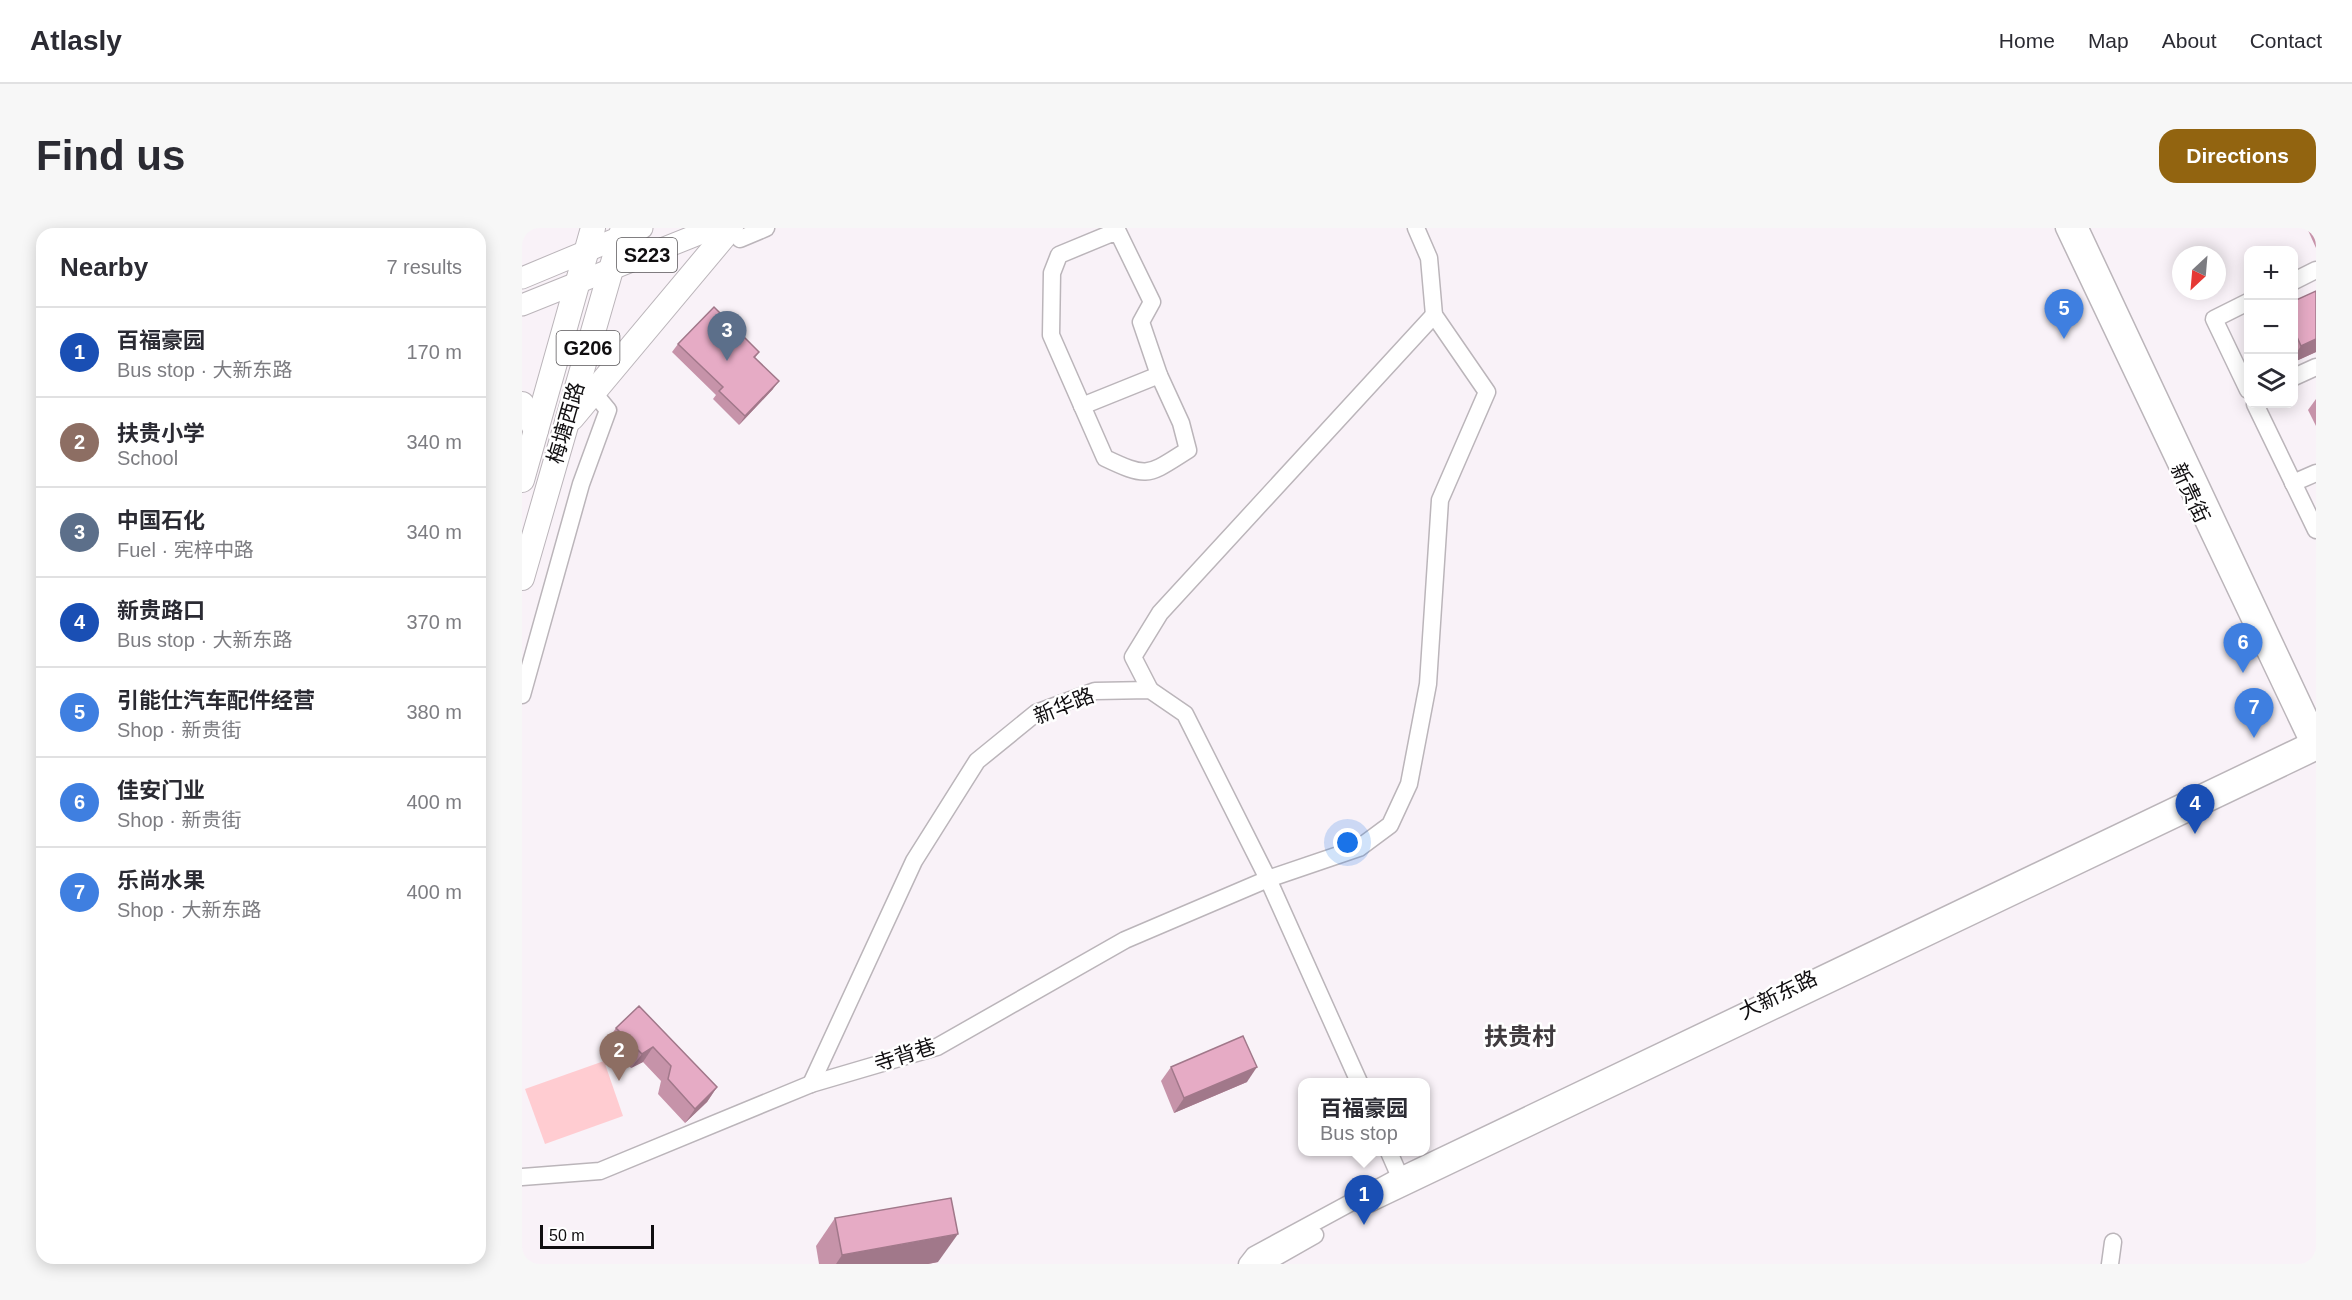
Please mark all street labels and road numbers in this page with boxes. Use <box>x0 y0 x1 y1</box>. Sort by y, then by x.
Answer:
road number: S223 <box>617 238 677 272</box>
road number: G206 <box>556 331 620 365</box>
street label: 梅塘西路 <box>543 379 588 466</box>
street label: 新贵街 <box>2167 459 2214 526</box>
street label: 新华路 <box>1030 683 1097 728</box>
street label: 大新东路 <box>1735 966 1821 1023</box>
street label: 寺背巷 <box>871 1034 938 1075</box>

